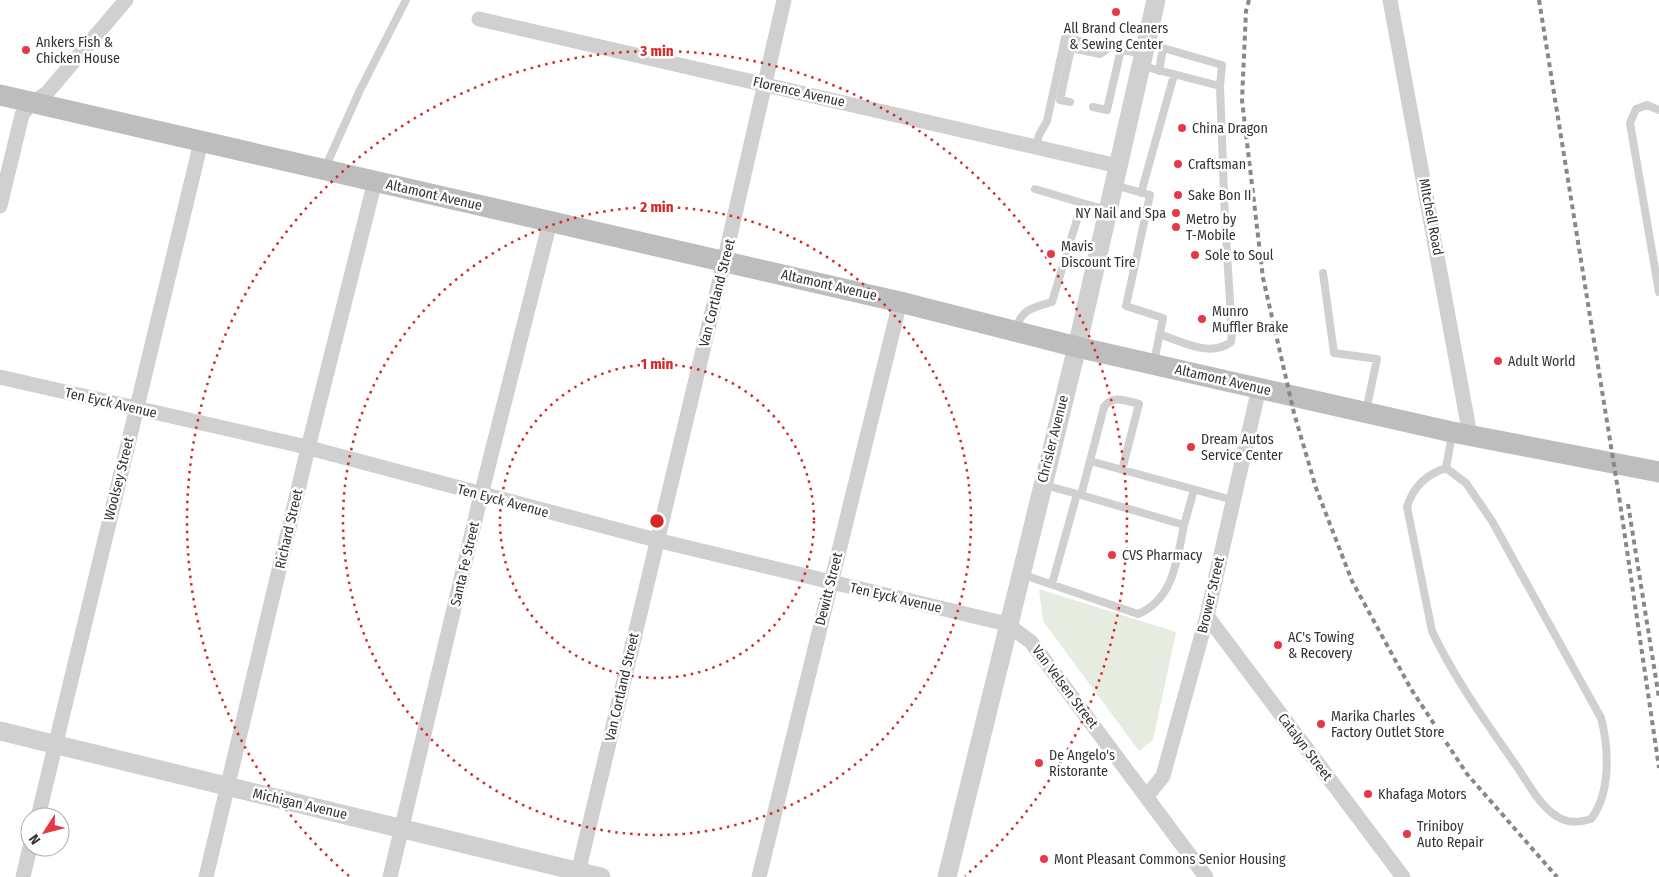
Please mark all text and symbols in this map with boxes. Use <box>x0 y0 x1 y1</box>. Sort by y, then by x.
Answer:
marker: All Brand Cleaners & Sewing Center <box>1110 6 1122 18</box>
place label: All Brand Cleaners & Sewing Center <box>1064 20 1168 53</box>
place label: Ankers Fish & Chicken House <box>36 34 120 67</box>
text: 3 min <box>639 42 674 60</box>
marker: Ankers Fish & Chicken House <box>20 44 32 56</box>
street label: Florence Avenue <box>751 73 847 111</box>
place label: China Dragon <box>1192 120 1268 137</box>
marker: China Dragon <box>1176 122 1188 134</box>
place label: Craftsman <box>1188 156 1246 173</box>
marker: Craftsman <box>1172 158 1184 170</box>
street label: Altamont Avenue <box>384 176 484 214</box>
street label: MItchell Road <box>1415 177 1447 257</box>
place label: Sake Bon II <box>1188 187 1251 204</box>
marker: Sake Bon II <box>1172 189 1184 201</box>
text: 2 min <box>639 198 674 216</box>
place label: NY Nail and Spa <box>1075 205 1166 222</box>
marker: NY Nail and Spa <box>1170 207 1182 219</box>
place label: Metro by T-Mobile <box>1186 211 1237 244</box>
marker: Metro by T-Mobile <box>1170 221 1182 233</box>
street label: Van Cortland Street <box>695 237 739 349</box>
place label: Mavis Discount Tire <box>1061 238 1136 271</box>
place label: Sole to Soul <box>1205 247 1274 264</box>
marker: Mavis Discount Tire <box>1045 248 1057 260</box>
marker: Sole to Soul <box>1189 249 1201 261</box>
street label: Altamont Avenue <box>779 266 879 304</box>
place label: Munro Muffler Brake <box>1212 303 1289 336</box>
marker: Munro Muffler Brake <box>1196 313 1208 325</box>
place label: Adult World <box>1508 353 1575 370</box>
text: 1 min <box>641 355 673 373</box>
marker: Adult World <box>1492 355 1504 367</box>
street label: Altamont Avenue <box>1173 361 1273 399</box>
street label: Ten Eyck Avenue <box>63 384 159 422</box>
street label: Chrisler Avenue <box>1034 393 1072 484</box>
place label: Dream Autos Service Center <box>1201 431 1283 464</box>
street label: Woolsey Street <box>100 435 138 523</box>
marker: Dream Autos Service Center <box>1185 441 1197 453</box>
street label: Ten Eyck Avenue <box>456 481 551 521</box>
street label: Richard Street <box>272 487 306 570</box>
centre of rings <box>648 512 666 530</box>
street label: Santa Fe Street <box>447 520 483 608</box>
place label: CVS Pharmacy <box>1122 547 1203 564</box>
marker: CVS Pharmacy <box>1106 549 1118 561</box>
street label: Dewitt Street <box>812 550 846 627</box>
street label: Brower Street <box>1194 555 1228 635</box>
street label: Ten Eyck Avenue <box>848 579 944 617</box>
place label: AC's Towing & Recovery <box>1288 629 1354 662</box>
street label: Van Cortland Street <box>601 631 643 743</box>
marker: AC's Towing & Recovery <box>1272 639 1284 651</box>
street label: Van Velsen Street <box>1028 642 1102 732</box>
place label: Marika Charles Factory Outlet Store <box>1331 708 1444 741</box>
street label: Catalyn Street <box>1274 710 1336 784</box>
marker: Marika Charles Factory Outlet Store <box>1315 718 1327 730</box>
place label: De Angelo's Ristorante <box>1049 747 1115 780</box>
marker: De Angelo's Ristorante <box>1033 757 1045 769</box>
street label: Michigan Avenue <box>251 785 349 823</box>
place label: Khafaga Motors <box>1378 786 1467 803</box>
marker: Khafaga Motors <box>1362 788 1374 800</box>
north arrow <box>20 807 70 857</box>
place label: Triniboy Auto Repair <box>1417 818 1484 851</box>
marker: Triniboy Auto Repair <box>1401 828 1413 840</box>
text: N <box>26 831 44 848</box>
place label: Mont Pleasant Commons Senior Housing <box>1054 851 1286 868</box>
marker: Mont Pleasant Commons Senior Housing <box>1038 853 1050 865</box>

